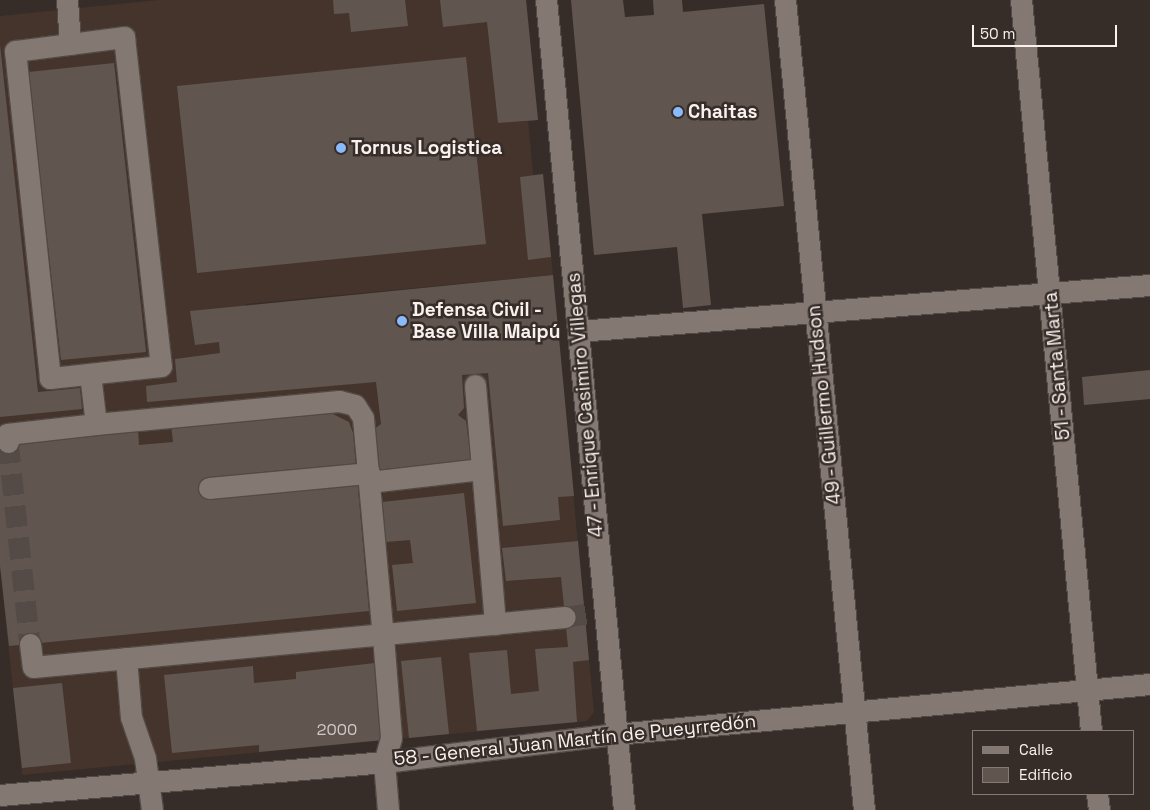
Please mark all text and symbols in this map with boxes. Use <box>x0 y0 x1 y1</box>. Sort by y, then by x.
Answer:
scale bar <box>975 15 1120 47</box>
text: 50 m <box>980 24 1015 43</box>
place label: Chaitas <box>688 101 758 123</box>
marker: Chaitas <box>672 106 684 118</box>
place label: Tornus Logistica <box>351 137 502 159</box>
marker: Tornus Logistica <box>335 142 347 154</box>
street label: 47 - Enrique Casimiro Villegas <box>562 271 608 539</box>
street label: 51 - Santa Marta <box>1039 290 1075 442</box>
place label: Defensa Civil - Base Villa Maipú <box>412 299 561 343</box>
street label: 49 - Guillermo Hudson <box>802 304 846 506</box>
marker: Defensa Civil - Base Villa Maipú <box>396 315 408 327</box>
street label: 58 - General Juan Martín de Pueyrredón <box>392 710 758 770</box>
house number: 2000 <box>317 720 357 740</box>
legend <box>972 730 1135 795</box>
text: Calle <box>1019 740 1054 759</box>
text: Edificio <box>1019 765 1073 784</box>

